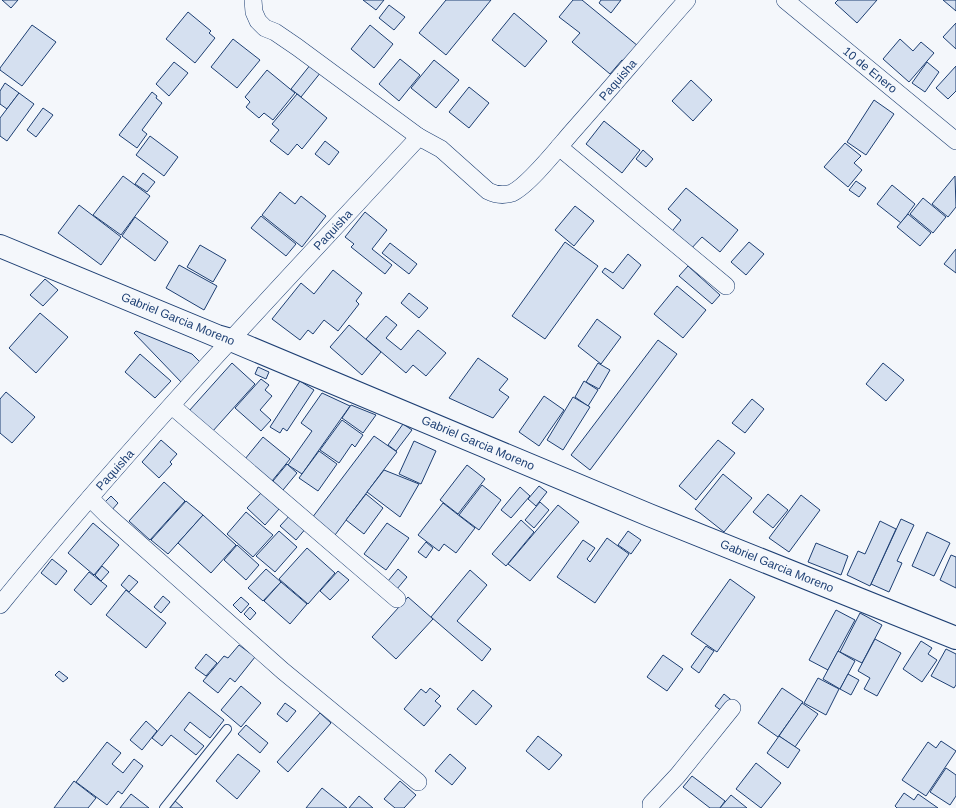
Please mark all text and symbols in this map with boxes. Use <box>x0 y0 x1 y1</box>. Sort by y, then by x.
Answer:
street label: 10 de Enero <box>840 44 900 96</box>
street label: Paquisha <box>596 56 640 103</box>
street label: Paquisha <box>311 207 355 253</box>
street label: Gabriel Garcia Moreno <box>119 290 237 348</box>
street label: Gabriel Garcia Moreno <box>419 413 537 473</box>
street label: Paquisha <box>93 446 137 493</box>
street label: Gabriel Garcia Moreno <box>718 537 836 595</box>

